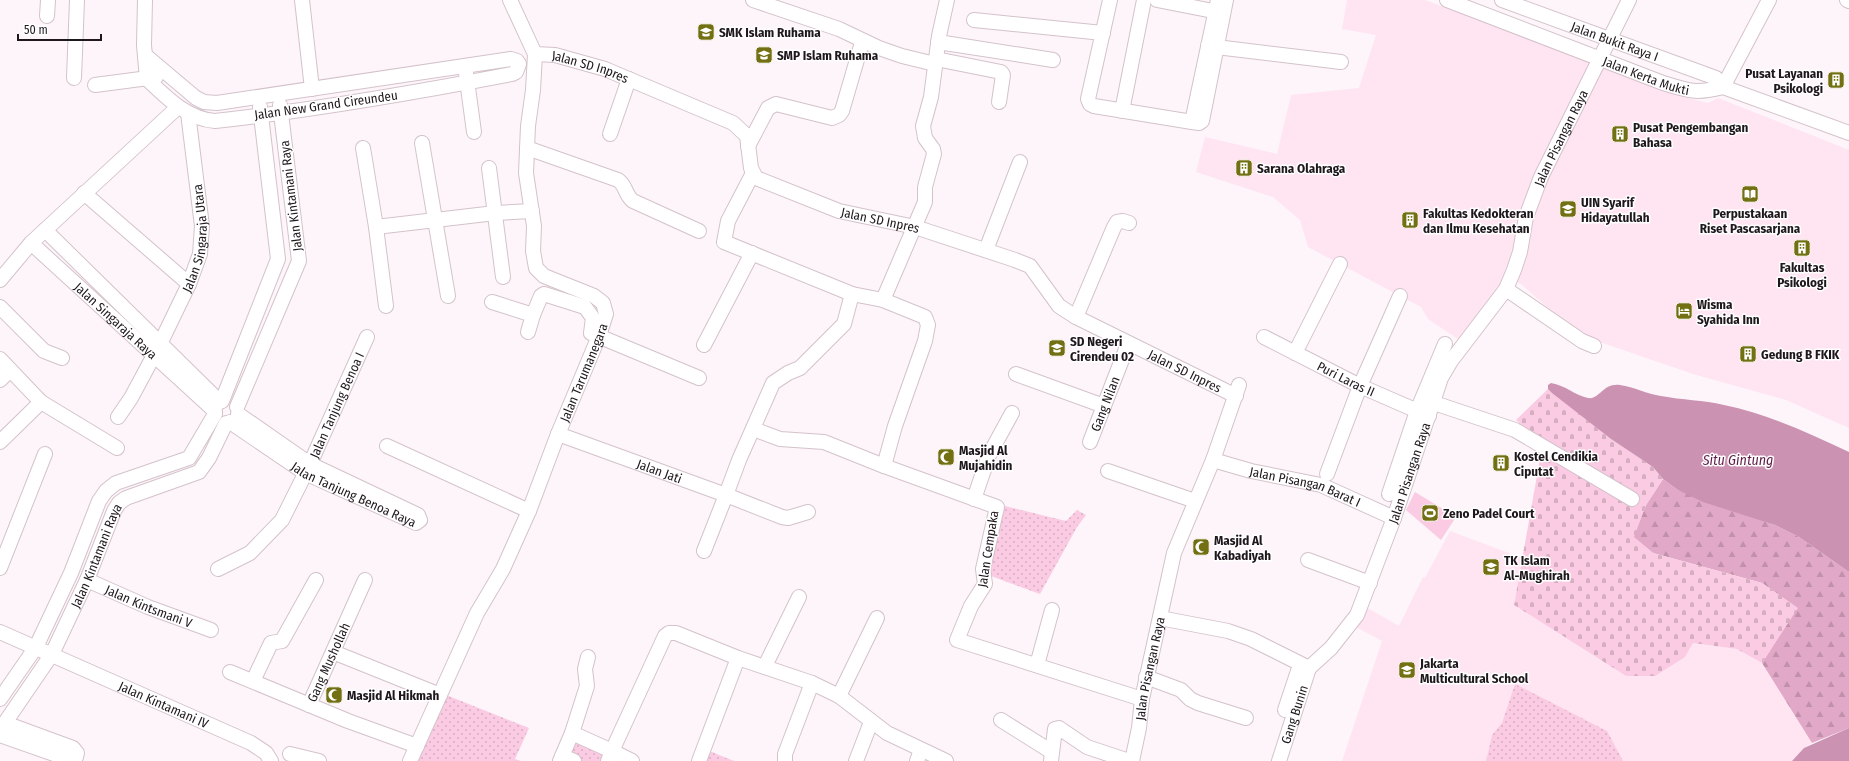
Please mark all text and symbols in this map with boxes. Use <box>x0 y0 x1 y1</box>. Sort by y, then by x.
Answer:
scale bar <box>18 16 101 42</box>
street label: Jalan Bukit Raya I <box>1569 18 1660 64</box>
school or university icon: SMK Islam Ruhama <box>696 22 716 42</box>
text: 50 m <box>24 23 48 37</box>
place label: SMK Islam Ruhama <box>719 25 821 40</box>
school or university icon: SMP Islam Ruhama <box>754 45 774 65</box>
street label: Jalan SD Inpres <box>552 47 631 86</box>
place label: SMP Islam Ruhama <box>777 48 879 63</box>
street label: Jalan Kerta Mukti <box>1601 53 1690 98</box>
place label: Pusat Layanan Psikologi <box>1745 66 1823 96</box>
building icon: Pusat Layanan Psikologi <box>1826 70 1846 90</box>
street label: Jalan Pisangan Raya <box>1531 87 1591 188</box>
street label: Jalan New Grand Cireundeu <box>253 88 399 122</box>
place label: Pusat Pengembangan Bahasa <box>1633 120 1749 150</box>
building icon: Pusat Pengembangan Bahasa <box>1610 124 1630 144</box>
street label: Jalan Kintamani Raya <box>277 140 305 252</box>
building icon: Sarana Olahraga <box>1234 158 1254 178</box>
place label: Sarana Olahraga <box>1257 161 1346 176</box>
street label: Jalan Singaraja Utara <box>179 183 210 294</box>
library icon: Perpustakaan Riset Pascasarjana <box>1740 184 1760 204</box>
place label: UIN Syarif Hidayatullah <box>1581 195 1650 225</box>
school or university icon: UIN Syarif Hidayatullah <box>1558 199 1578 219</box>
street label: Jalan SD Inpres <box>840 204 922 236</box>
place label: Fakultas Kedokteran dan Ilmu Kesehatan <box>1423 206 1534 236</box>
place label: Perpustakaan Riset Pascasarjana <box>1700 206 1801 236</box>
building icon: Fakultas Kedokteran dan Ilmu Kesehatan <box>1400 210 1420 230</box>
building icon: Fakultas Psikologi <box>1792 238 1812 258</box>
place label: Fakultas Psikologi <box>1777 260 1827 290</box>
street label: Jalan Singaraja Raya <box>72 279 160 362</box>
place label: Wisma Syahida Inn <box>1697 297 1760 327</box>
hotel icon: Wisma Syahida Inn <box>1674 301 1694 321</box>
street label: Jalan Tarumanegara <box>557 321 610 424</box>
place label: SD Negeri Cirendeu 02 <box>1070 334 1134 364</box>
school or university icon: SD Negeri Cirendeu 02 <box>1047 338 1067 358</box>
building icon: Gedung B FKIK <box>1738 344 1758 364</box>
street label: Jalan SD Inpres <box>1146 346 1224 395</box>
place label: Gedung B FKIK <box>1761 347 1840 362</box>
street label: Jalan Tanjung Benoa I <box>306 350 367 460</box>
street label: Puri Laras II <box>1315 358 1377 399</box>
street label: Gang Nilan <box>1087 374 1122 433</box>
street label: Jalan Pisangan Raya <box>1385 421 1433 526</box>
place label: Masjid Al Mujahidin <box>959 443 1013 473</box>
mosque icon: Masjid Al Mujahidin <box>936 447 956 467</box>
place label: Kostel Cendikia Ciputat <box>1514 449 1599 479</box>
water label: Situ Gintung <box>1702 452 1773 469</box>
building icon: Kostel Cendikia Ciputat <box>1491 453 1511 473</box>
street label: Jalan Jati <box>635 456 684 486</box>
street label: Jalan Tanjung Benoa Raya <box>289 459 419 530</box>
street label: Jalan Pisangan Barat I <box>1248 463 1363 509</box>
street label: Jalan Kintamani Raya <box>67 500 125 610</box>
sports icon: Zeno Padel Court <box>1420 503 1440 523</box>
place label: Zeno Padel Court <box>1443 506 1535 521</box>
street label: Jalan Cempaka <box>975 509 1001 589</box>
place label: Masjid Al Kabadiyah <box>1214 533 1271 563</box>
mosque icon: Masjid Al Kabadiyah <box>1191 537 1211 557</box>
place label: TK Islam Al-Mughirah <box>1503 553 1570 583</box>
school or university icon: TK Islam Al-Mughirah <box>1481 557 1501 577</box>
street label: Jalan Kintsmani V <box>103 582 195 630</box>
street label: Jalan Pisangan Raya <box>1132 615 1167 721</box>
street label: Gang Mushollah <box>304 620 352 704</box>
place label: Jakarta Multicultural School <box>1419 656 1529 686</box>
school or university icon: Jakarta Multicultural School <box>1397 660 1417 680</box>
street label: Jalan Kintamani IV <box>116 678 211 731</box>
street label: Gang Bunin <box>1278 683 1311 746</box>
mosque icon: Masjid Al Hikmah <box>324 685 344 705</box>
place label: Masjid Al Hikmah <box>347 688 439 703</box>

